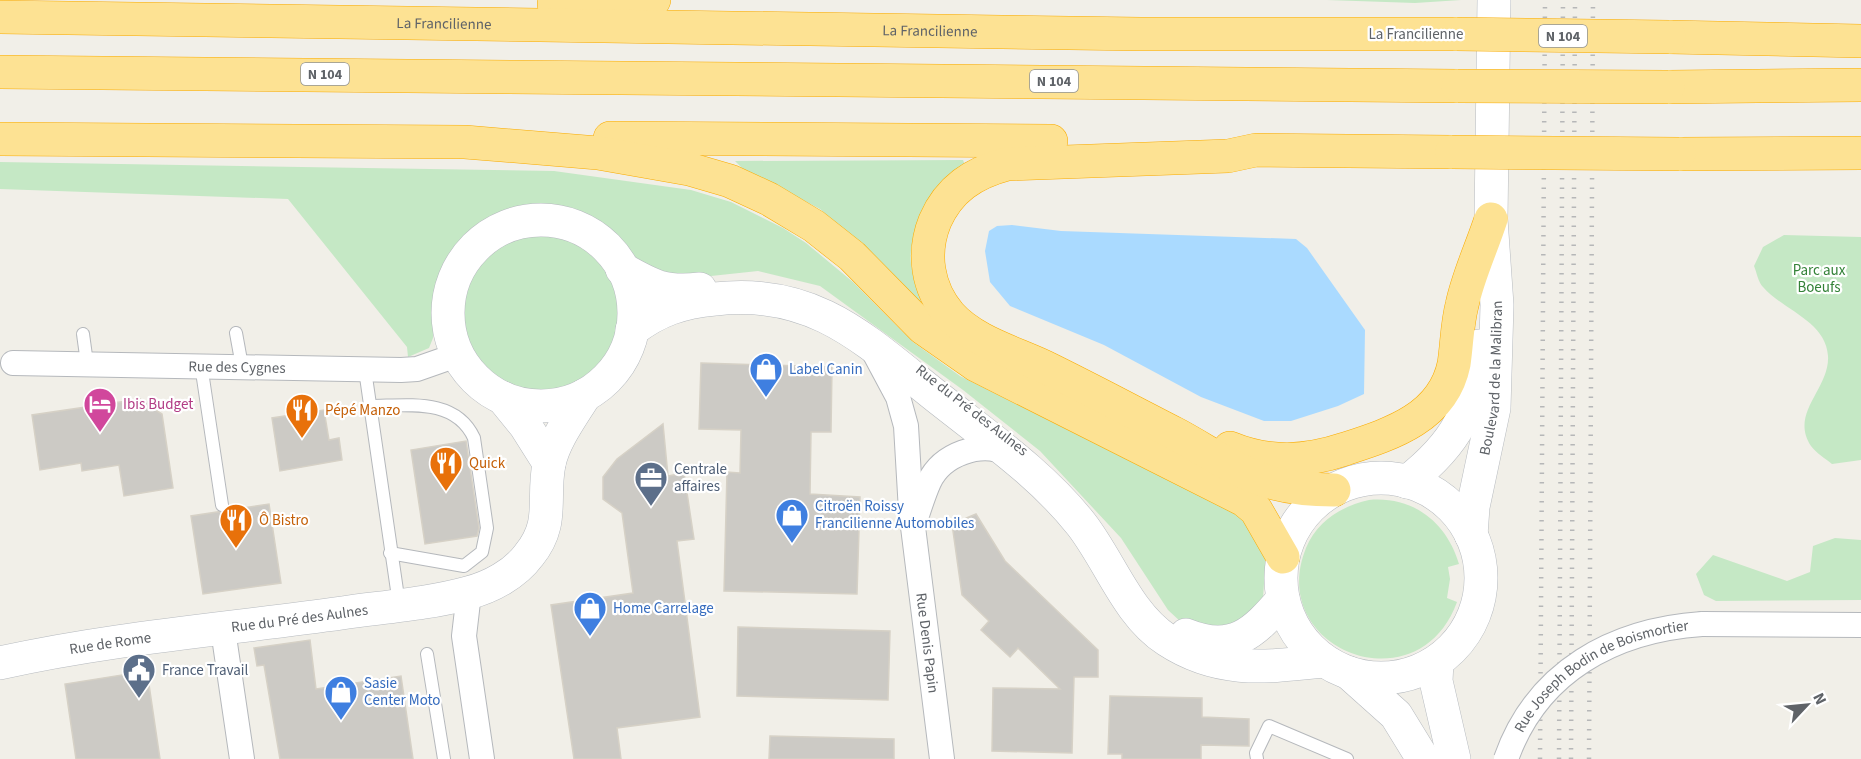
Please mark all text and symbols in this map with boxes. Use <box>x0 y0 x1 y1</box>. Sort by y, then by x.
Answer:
street label: La Francilienne <box>396 13 492 35</box>
street label: La Francilienne <box>882 20 978 43</box>
street label: La Francilienne <box>1369 24 1463 45</box>
road number: N 104 <box>1539 25 1587 47</box>
road number: N 104 <box>301 63 349 85</box>
road number: N 104 <box>1030 70 1078 92</box>
park label: Parc aux Boeufs <box>1793 260 1846 298</box>
street label: Boulevard de la Malibran <box>1474 300 1508 457</box>
shop icon: Label Canin <box>748 351 784 398</box>
street label: Rue des Cygnes <box>188 356 286 379</box>
place label: Label Canin <box>789 359 863 380</box>
street label: Rue du Pré des Aulnes <box>911 360 1032 461</box>
hotel icon: Ibis Budget <box>82 386 118 433</box>
restaurant icon: Pépé Manzo <box>284 392 320 439</box>
place label: Ibis Budget <box>123 394 193 415</box>
place label: Pépé Manzo <box>325 400 400 421</box>
restaurant icon: Quick <box>428 445 464 492</box>
place label: Quick <box>469 453 506 474</box>
place label: Centrale affaires <box>674 459 727 497</box>
office icon: Centrale affaires <box>633 460 669 507</box>
place label: Citroën Roissy Francilienne Automobiles <box>815 496 974 534</box>
shop icon: Citroën Roissy Francilienne Automobiles <box>774 497 810 544</box>
restaurant icon: Ô Bistro <box>218 502 254 549</box>
place label: Ô Bistro <box>259 510 309 531</box>
shop icon: Home Carrelage <box>572 590 608 637</box>
street label: Rue Denis Papin <box>910 592 944 694</box>
place label: Home Carrelage <box>613 598 714 619</box>
street label: Rue du Pré des Aulnes <box>230 600 369 638</box>
street label: Rue Joseph Bodin de Boismortier <box>1509 615 1690 736</box>
street label: Rue de Rome <box>68 627 152 660</box>
public building icon: France Travail <box>121 652 157 699</box>
place label: France Travail <box>162 660 248 681</box>
place label: Sasie Center Moto <box>364 673 441 711</box>
shop icon: Sasie Center Moto <box>323 674 359 721</box>
north arrow <box>1777 675 1837 735</box>
text: N <box>1807 689 1832 708</box>

